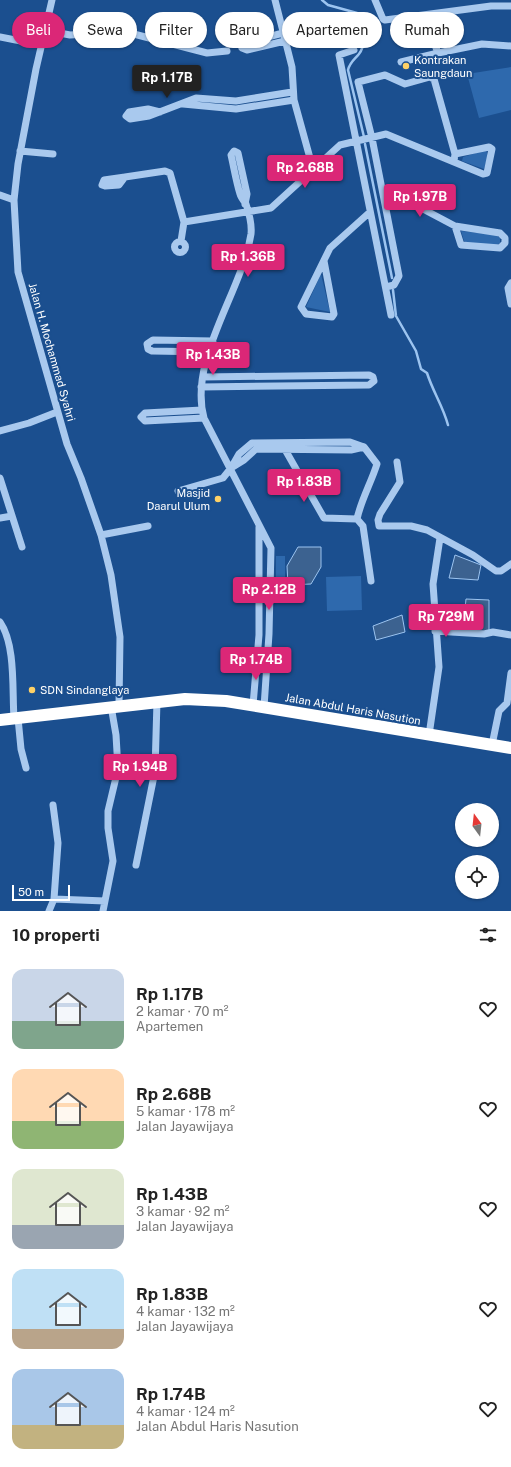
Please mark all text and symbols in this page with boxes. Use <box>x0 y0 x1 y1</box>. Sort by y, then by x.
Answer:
chip: Beli <box>12 12 65 48</box>
chip: Sewa <box>73 12 137 48</box>
chip: Filter <box>145 12 207 48</box>
chip: Baru <box>215 12 274 48</box>
chip: Apartemen <box>282 12 382 48</box>
chip: Rumah <box>390 12 464 48</box>
place label: Kontrakan Saungdaun <box>414 54 472 79</box>
marker: Kontrakan Saungdaun <box>401 61 411 71</box>
pin: Rp 1.17B <box>126 65 208 99</box>
text: Rp 1.17B <box>141 70 193 85</box>
pin: Rp 2.68B <box>264 155 346 189</box>
text: Rp 2.68B <box>276 160 334 175</box>
pin: Rp 1.97B <box>379 184 461 218</box>
text: Rp 1.97B <box>393 189 447 204</box>
pin: Rp 1.36B <box>207 244 289 278</box>
text: Rp 1.36B <box>221 249 275 264</box>
street label: Jalan H. Mochammad Syahri <box>26 281 78 423</box>
pin: Rp 1.43B <box>172 342 254 376</box>
text: Rp 1.43B <box>186 347 240 362</box>
pin: Rp 1.83B <box>263 469 345 503</box>
text: Rp 1.83B <box>276 474 332 489</box>
place label: Masjid Daarul Ulum <box>147 487 210 512</box>
marker: Masjid Daarul Ulum <box>213 494 223 504</box>
pin: Rp 2.12B <box>228 577 310 611</box>
text: Rp 2.12B <box>242 582 296 597</box>
pin: Rp 729M <box>409 604 483 638</box>
text: Rp 729M <box>418 609 474 624</box>
pin: Rp 1.74B <box>215 647 297 681</box>
text: Rp 1.74B <box>229 652 283 667</box>
place label: SDN Sindanglaya <box>40 684 129 696</box>
marker: SDN Sindanglaya <box>27 685 37 695</box>
street label: Jalan Abdul Haris Nasution <box>284 691 422 727</box>
pin: Rp 1.94B <box>99 754 181 788</box>
text: Rp 1.94B <box>113 759 167 774</box>
north arrow <box>455 803 499 847</box>
map controls <box>455 803 499 899</box>
button: locate <box>455 855 499 899</box>
scale bar <box>12 883 70 902</box>
text: 50 m <box>18 886 44 898</box>
icon: filters <box>477 924 499 946</box>
text: 10 properti <box>12 925 100 945</box>
text: Rp 1.17B <box>136 984 203 1004</box>
icon: home <box>44 985 92 1033</box>
icon: heart <box>477 998 499 1020</box>
text: 2 kamar · 70 m² <box>136 1004 229 1019</box>
text: Apartemen <box>136 1019 203 1034</box>
text: Rp 2.68B <box>136 1084 211 1104</box>
icon: home <box>44 1085 92 1133</box>
icon: heart <box>477 1098 499 1120</box>
text: 5 kamar · 178 m² <box>136 1104 235 1119</box>
text: Jalan Jayawijaya <box>136 1119 234 1134</box>
text: Rp 1.43B <box>136 1184 208 1204</box>
icon: home <box>44 1185 92 1233</box>
icon: heart <box>477 1198 499 1220</box>
text: 3 kamar · 92 m² <box>136 1204 229 1219</box>
text: Jalan Jayawijaya <box>136 1219 234 1234</box>
text: Rp 1.83B <box>136 1284 208 1304</box>
icon: home <box>44 1285 92 1333</box>
icon: heart <box>477 1298 499 1320</box>
text: 4 kamar · 132 m² <box>136 1304 235 1319</box>
text: Jalan Jayawijaya <box>136 1319 234 1334</box>
text: Rp 1.74B <box>136 1384 206 1404</box>
icon: home <box>44 1385 92 1433</box>
icon: heart <box>477 1398 499 1420</box>
text: 4 kamar · 124 m² <box>136 1404 235 1419</box>
text: Jalan Abdul Haris Nasution <box>136 1419 299 1434</box>

